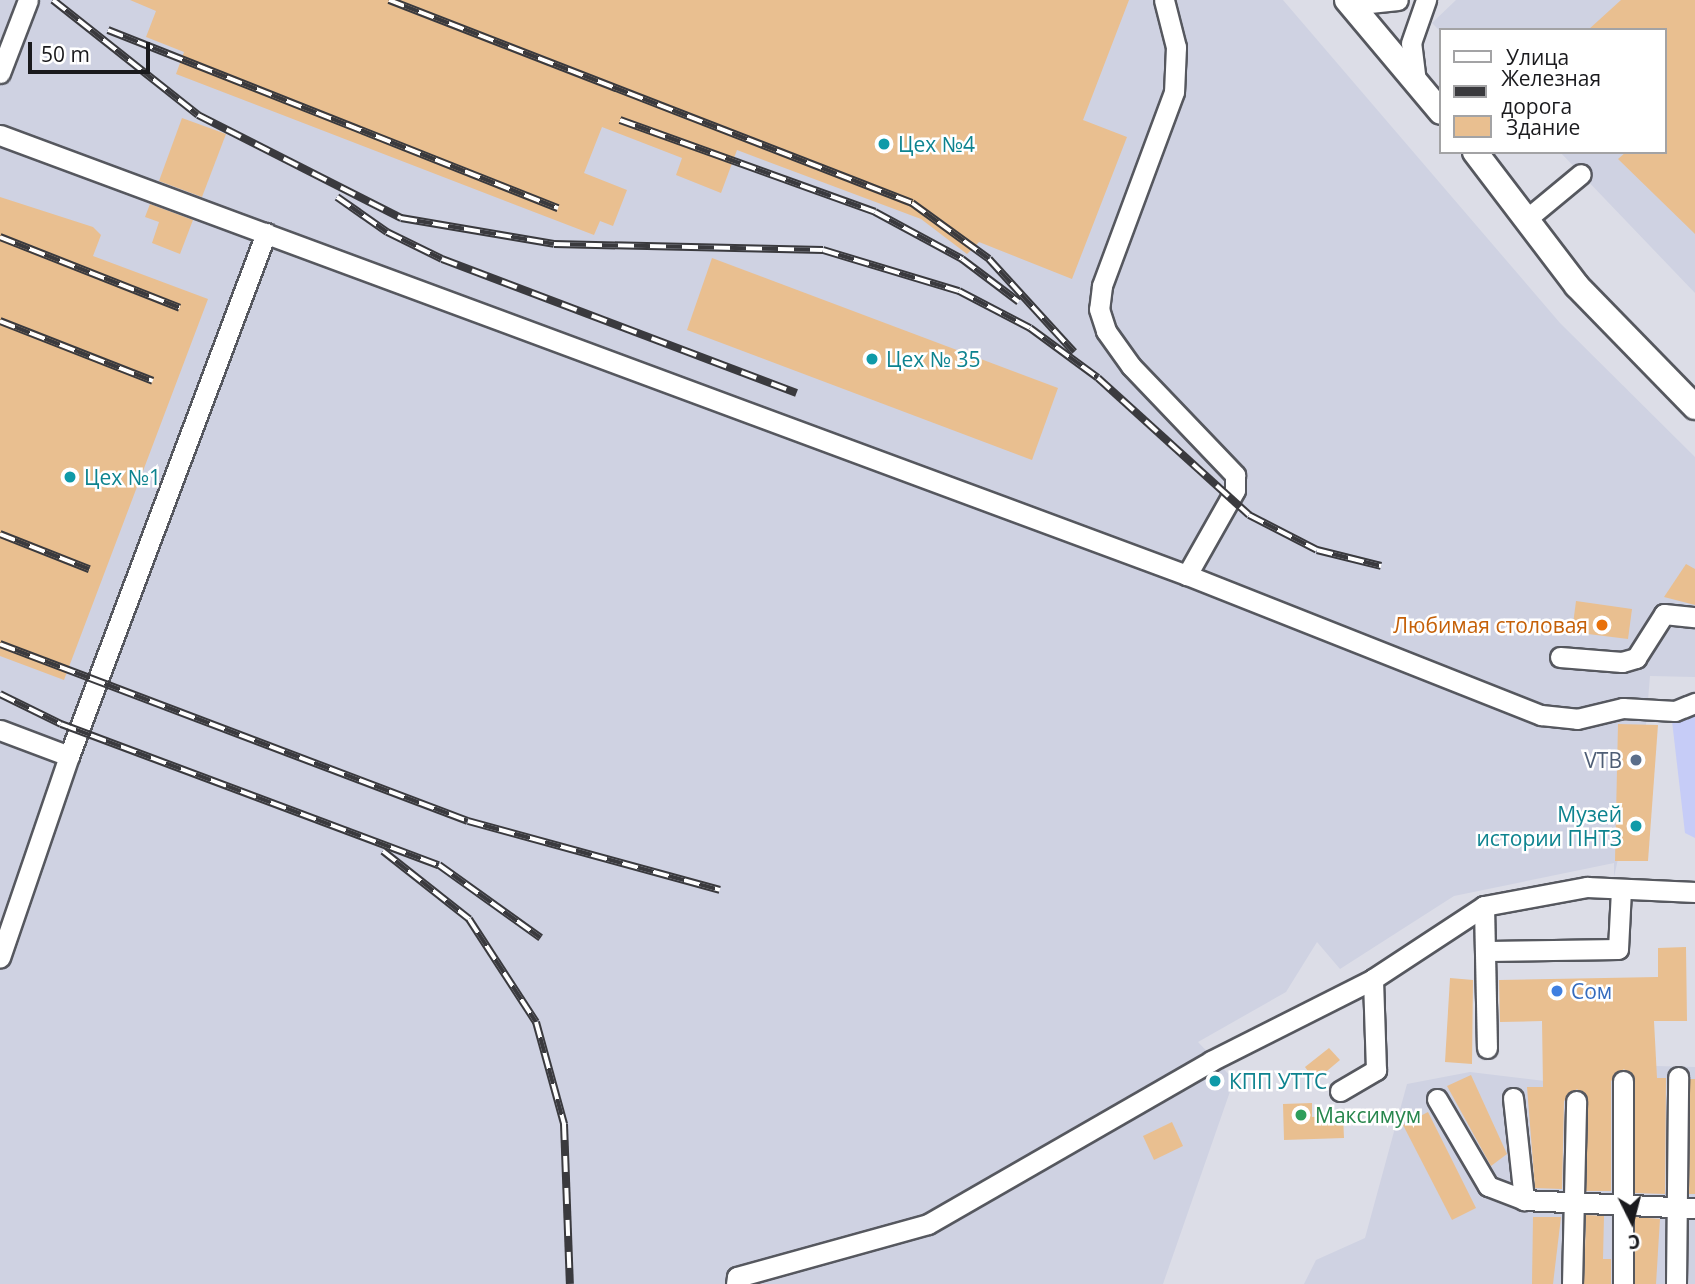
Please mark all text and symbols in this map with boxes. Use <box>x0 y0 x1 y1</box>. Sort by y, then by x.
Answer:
scale bar <box>32 28 154 72</box>
legend <box>1440 28 1667 154</box>
text: 50 m <box>41 40 90 68</box>
text: Улица <box>1506 43 1569 71</box>
text: Железная дорога <box>1501 64 1601 120</box>
text: Здание <box>1506 113 1580 141</box>
place label: Цех №4 <box>898 131 975 157</box>
marker: Цех №4 <box>876 136 892 152</box>
place label: Цех № 35 <box>886 346 981 372</box>
marker: Цех № 35 <box>864 351 880 367</box>
place label: Цех №1 <box>84 464 161 490</box>
marker: Цех №1 <box>62 469 78 485</box>
place label: Любимая столовая <box>1393 612 1588 638</box>
marker: Любимая столовая <box>1594 617 1610 633</box>
place label: VTB <box>1584 747 1622 773</box>
marker: VTB <box>1628 752 1644 768</box>
place label: Музей истории ПНТЗ <box>1476 801 1622 851</box>
marker: Музей истории ПНТЗ <box>1628 818 1644 834</box>
place label: Сом <box>1571 978 1612 1004</box>
marker: Сом <box>1549 983 1565 999</box>
place label: КПП УТТС <box>1229 1068 1327 1094</box>
marker: КПП УТТС <box>1207 1073 1223 1089</box>
place label: Максимум <box>1315 1102 1421 1128</box>
marker: Максимум <box>1293 1107 1309 1123</box>
north arrow <box>1597 1186 1667 1256</box>
text: С <box>1627 1228 1642 1255</box>

